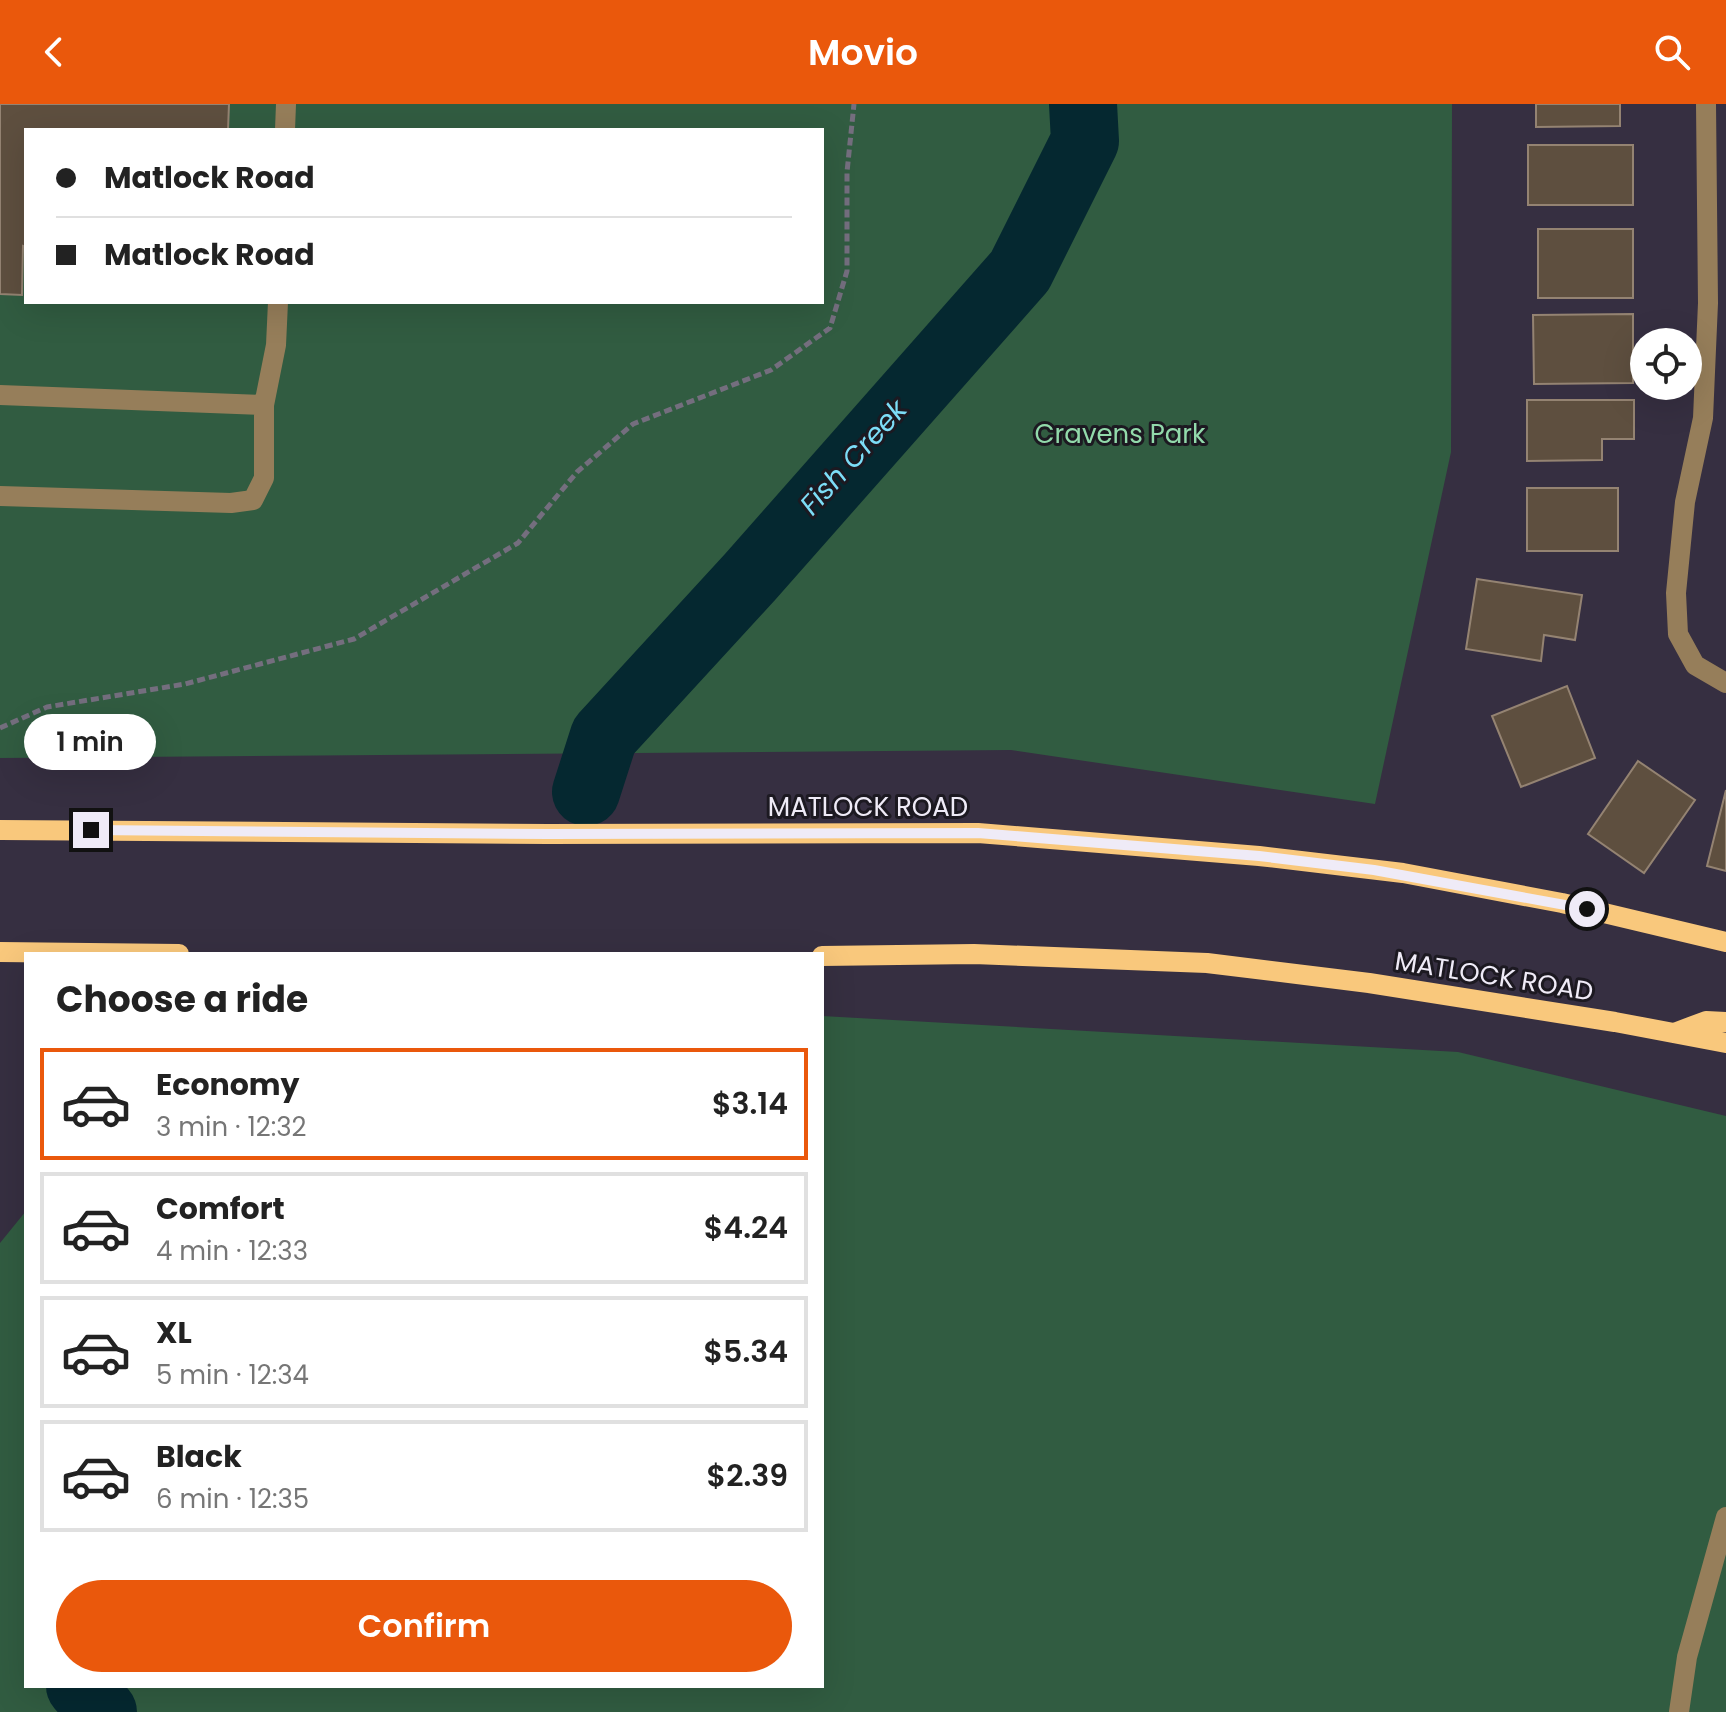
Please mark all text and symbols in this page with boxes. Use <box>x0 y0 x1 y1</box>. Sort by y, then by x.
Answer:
text: Movio <box>808 27 918 78</box>
icon: back <box>32 30 76 74</box>
icon: search <box>1650 30 1694 74</box>
text: Matlock Road <box>104 156 315 199</box>
text: Matlock Road <box>104 233 315 276</box>
map controls <box>1630 328 1702 400</box>
button: locate <box>1630 328 1702 400</box>
water label: Fish Creek <box>791 390 917 524</box>
park label: Cravens Park <box>1035 416 1206 452</box>
callout: 1 min <box>25 714 157 770</box>
text: 1 min <box>56 724 124 760</box>
street label: MATLOCK ROAD <box>768 789 968 825</box>
route end <box>73 812 109 848</box>
route start <box>1569 891 1605 927</box>
street label: MATLOCK ROAD <box>1392 943 1596 1009</box>
text: Choose a ride <box>56 974 308 1025</box>
text: Economy <box>156 1063 300 1106</box>
icon: car <box>60 1068 132 1140</box>
text: $3.14 <box>712 1082 788 1125</box>
text: 3 min · 12:32 <box>156 1109 307 1145</box>
text: Comfort <box>156 1187 285 1230</box>
icon: car <box>60 1192 132 1264</box>
text: $4.24 <box>704 1206 788 1249</box>
text: 4 min · 12:33 <box>156 1233 308 1269</box>
text: XL <box>156 1311 192 1354</box>
icon: car <box>60 1316 132 1388</box>
text: $5.34 <box>703 1330 788 1373</box>
text: 5 min · 12:34 <box>156 1357 309 1393</box>
text: Black <box>156 1435 242 1478</box>
icon: car <box>60 1440 132 1512</box>
text: $2.39 <box>707 1454 788 1497</box>
text: 6 min · 12:35 <box>156 1481 309 1517</box>
button: Confirm <box>56 1580 792 1672</box>

